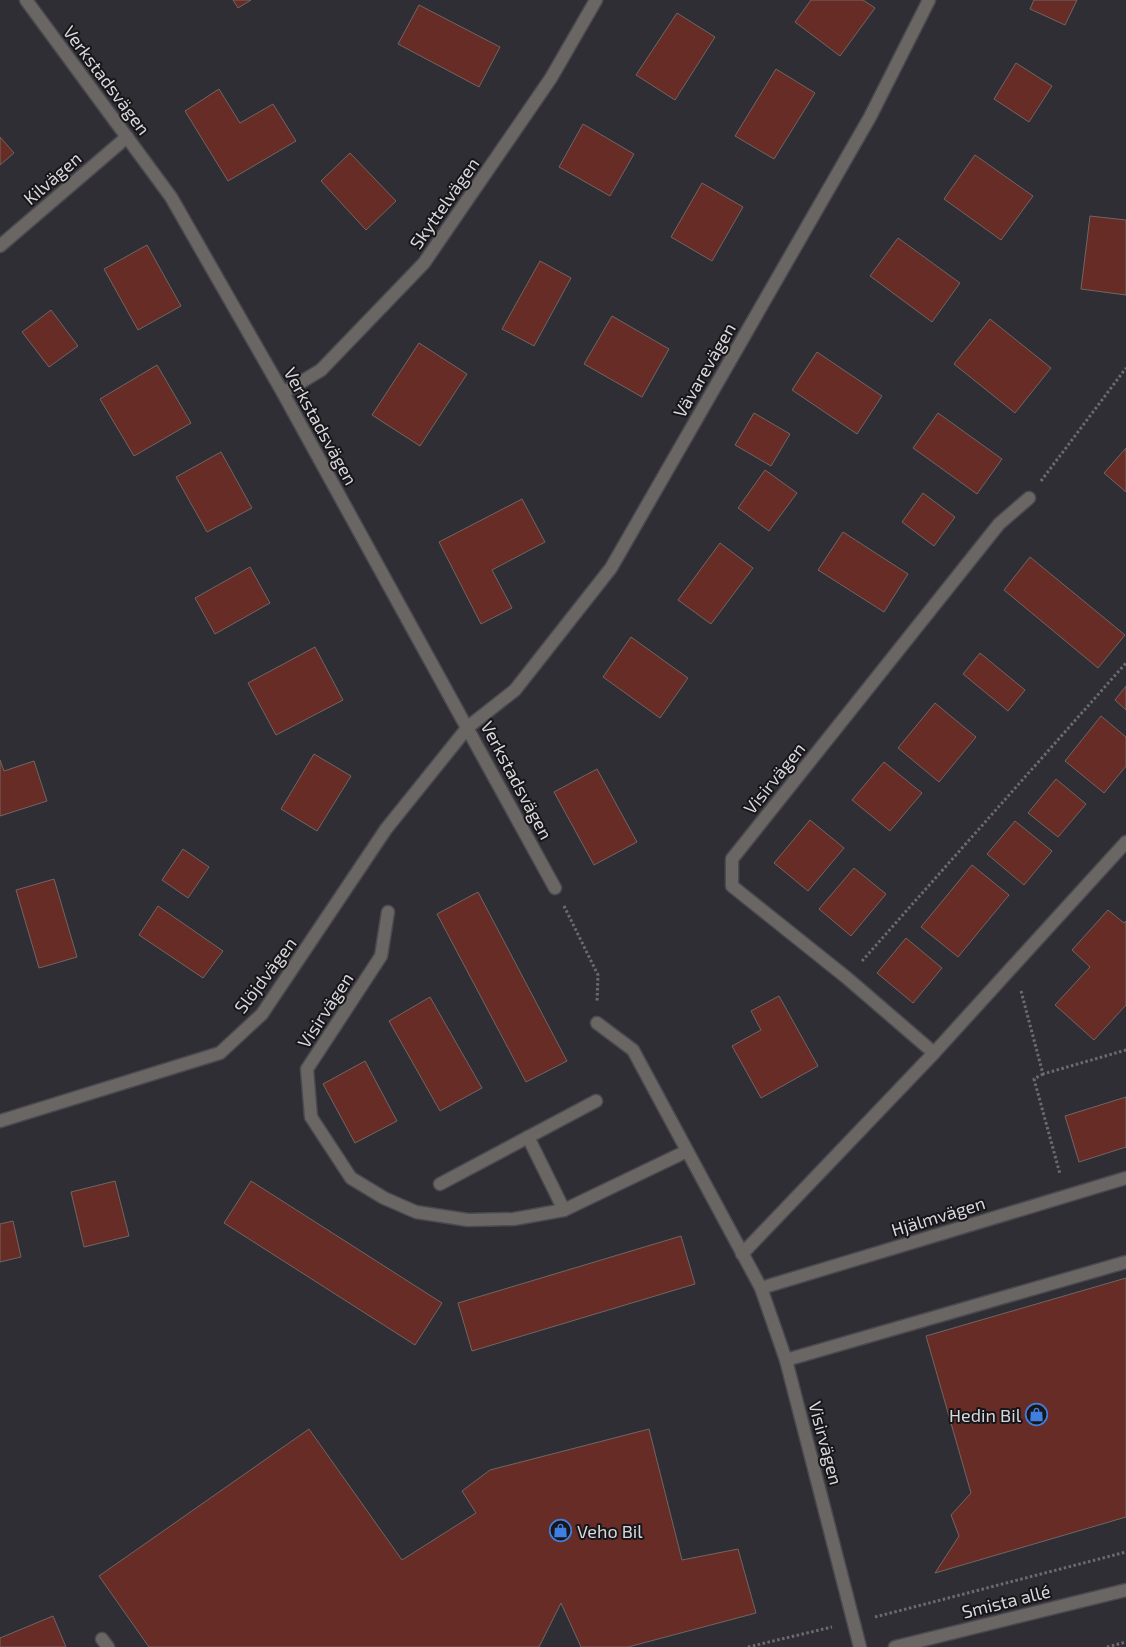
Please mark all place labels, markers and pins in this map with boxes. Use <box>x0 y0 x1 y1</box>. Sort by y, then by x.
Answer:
shop icon: Hedin Bil <box>1025 1403 1049 1427</box>
place label: Hedin Bil <box>949 1404 1022 1426</box>
shop icon: Veho Bil <box>549 1519 573 1543</box>
place label: Veho Bil <box>577 1520 643 1542</box>

